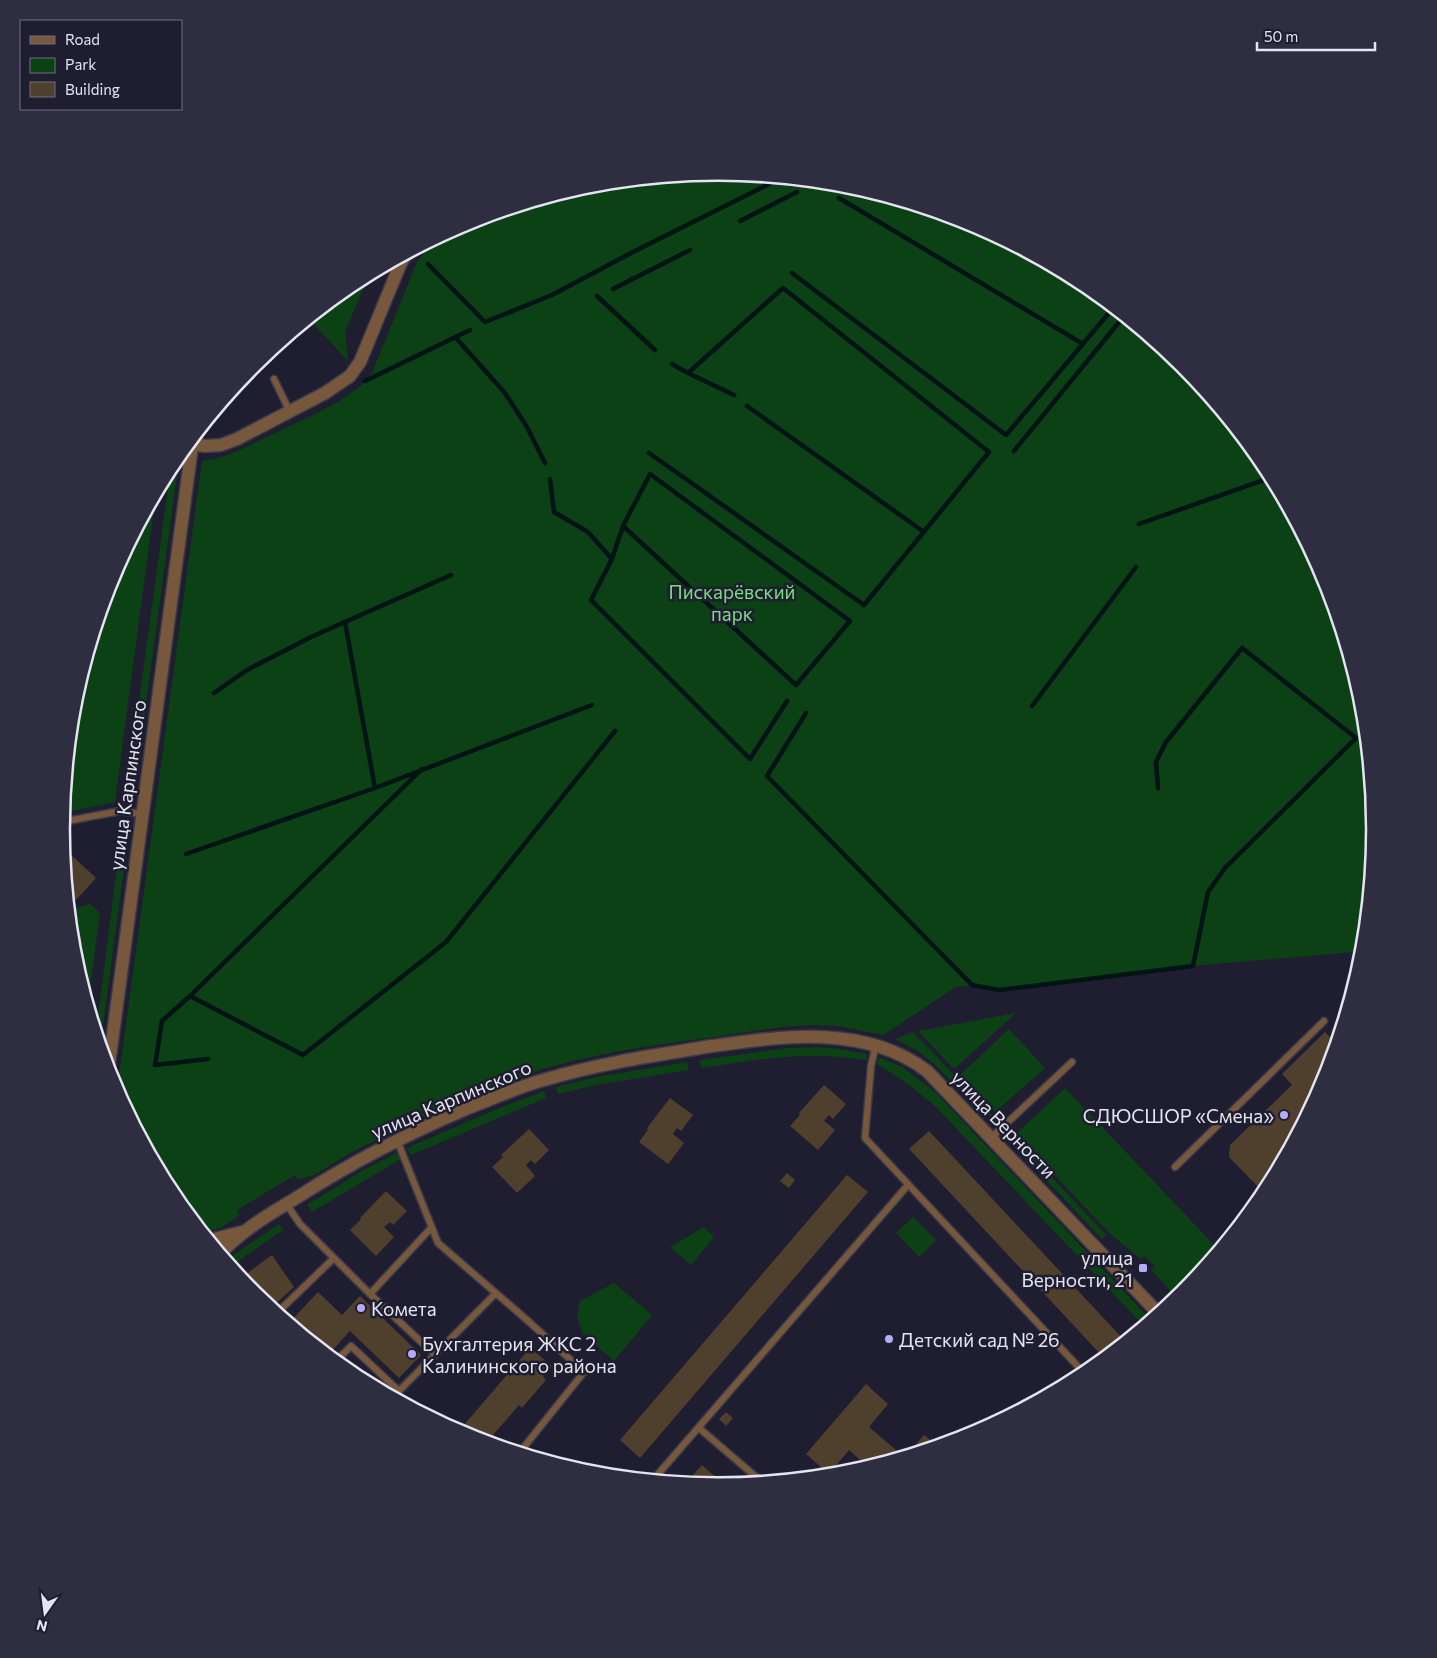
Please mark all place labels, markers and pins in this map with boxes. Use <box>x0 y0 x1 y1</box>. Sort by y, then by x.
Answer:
place label: СДЮСШОР «Смена» <box>1083 1104 1274 1127</box>
marker: СДЮСШОР «Смена» <box>1278 1109 1290 1121</box>
place label: улица Верности, 21 <box>1022 1246 1133 1291</box>
marker: улица Верности, 21 <box>1137 1262 1149 1274</box>
place label: Комета <box>371 1297 437 1320</box>
marker: Комета <box>355 1302 367 1314</box>
place label: Детский сад № 26 <box>899 1328 1060 1351</box>
place label: Бухгалтерия ЖКС 2 Калининского района <box>422 1332 617 1377</box>
marker: Детский сад № 26 <box>883 1333 895 1345</box>
marker: Бухгалтерия ЖКС 2 Калининского района <box>406 1348 418 1360</box>

